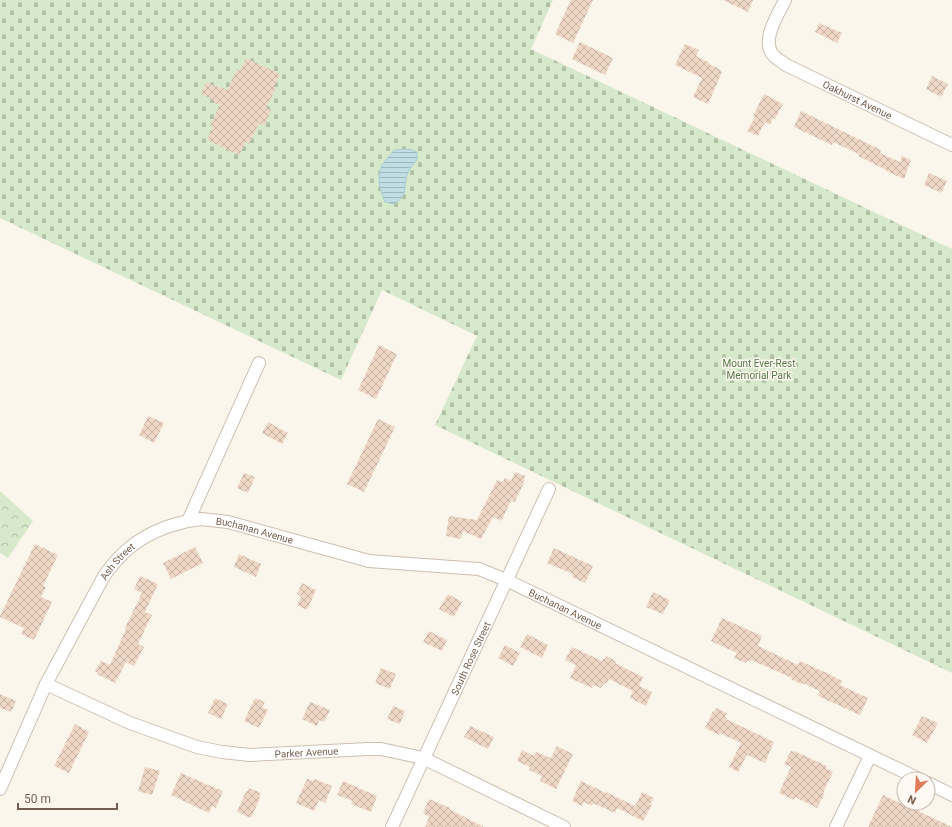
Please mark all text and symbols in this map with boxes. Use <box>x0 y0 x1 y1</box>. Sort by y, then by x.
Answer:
street label: Oakhurst Avenue <box>821 78 894 121</box>
park label: Mount Ever-Rest Memorial Park <box>723 358 795 381</box>
street label: Buchanan Avenue <box>215 515 295 545</box>
street label: Ash Street <box>98 540 137 581</box>
street label: Buchanan Avenue <box>527 586 604 631</box>
street label: South Rose Street <box>449 620 492 697</box>
street label: Parker Avenue <box>274 745 339 759</box>
north arrow <box>896 771 936 811</box>
scale bar <box>18 785 117 811</box>
text: 50 m <box>24 792 51 806</box>
text: N <box>906 792 918 807</box>

